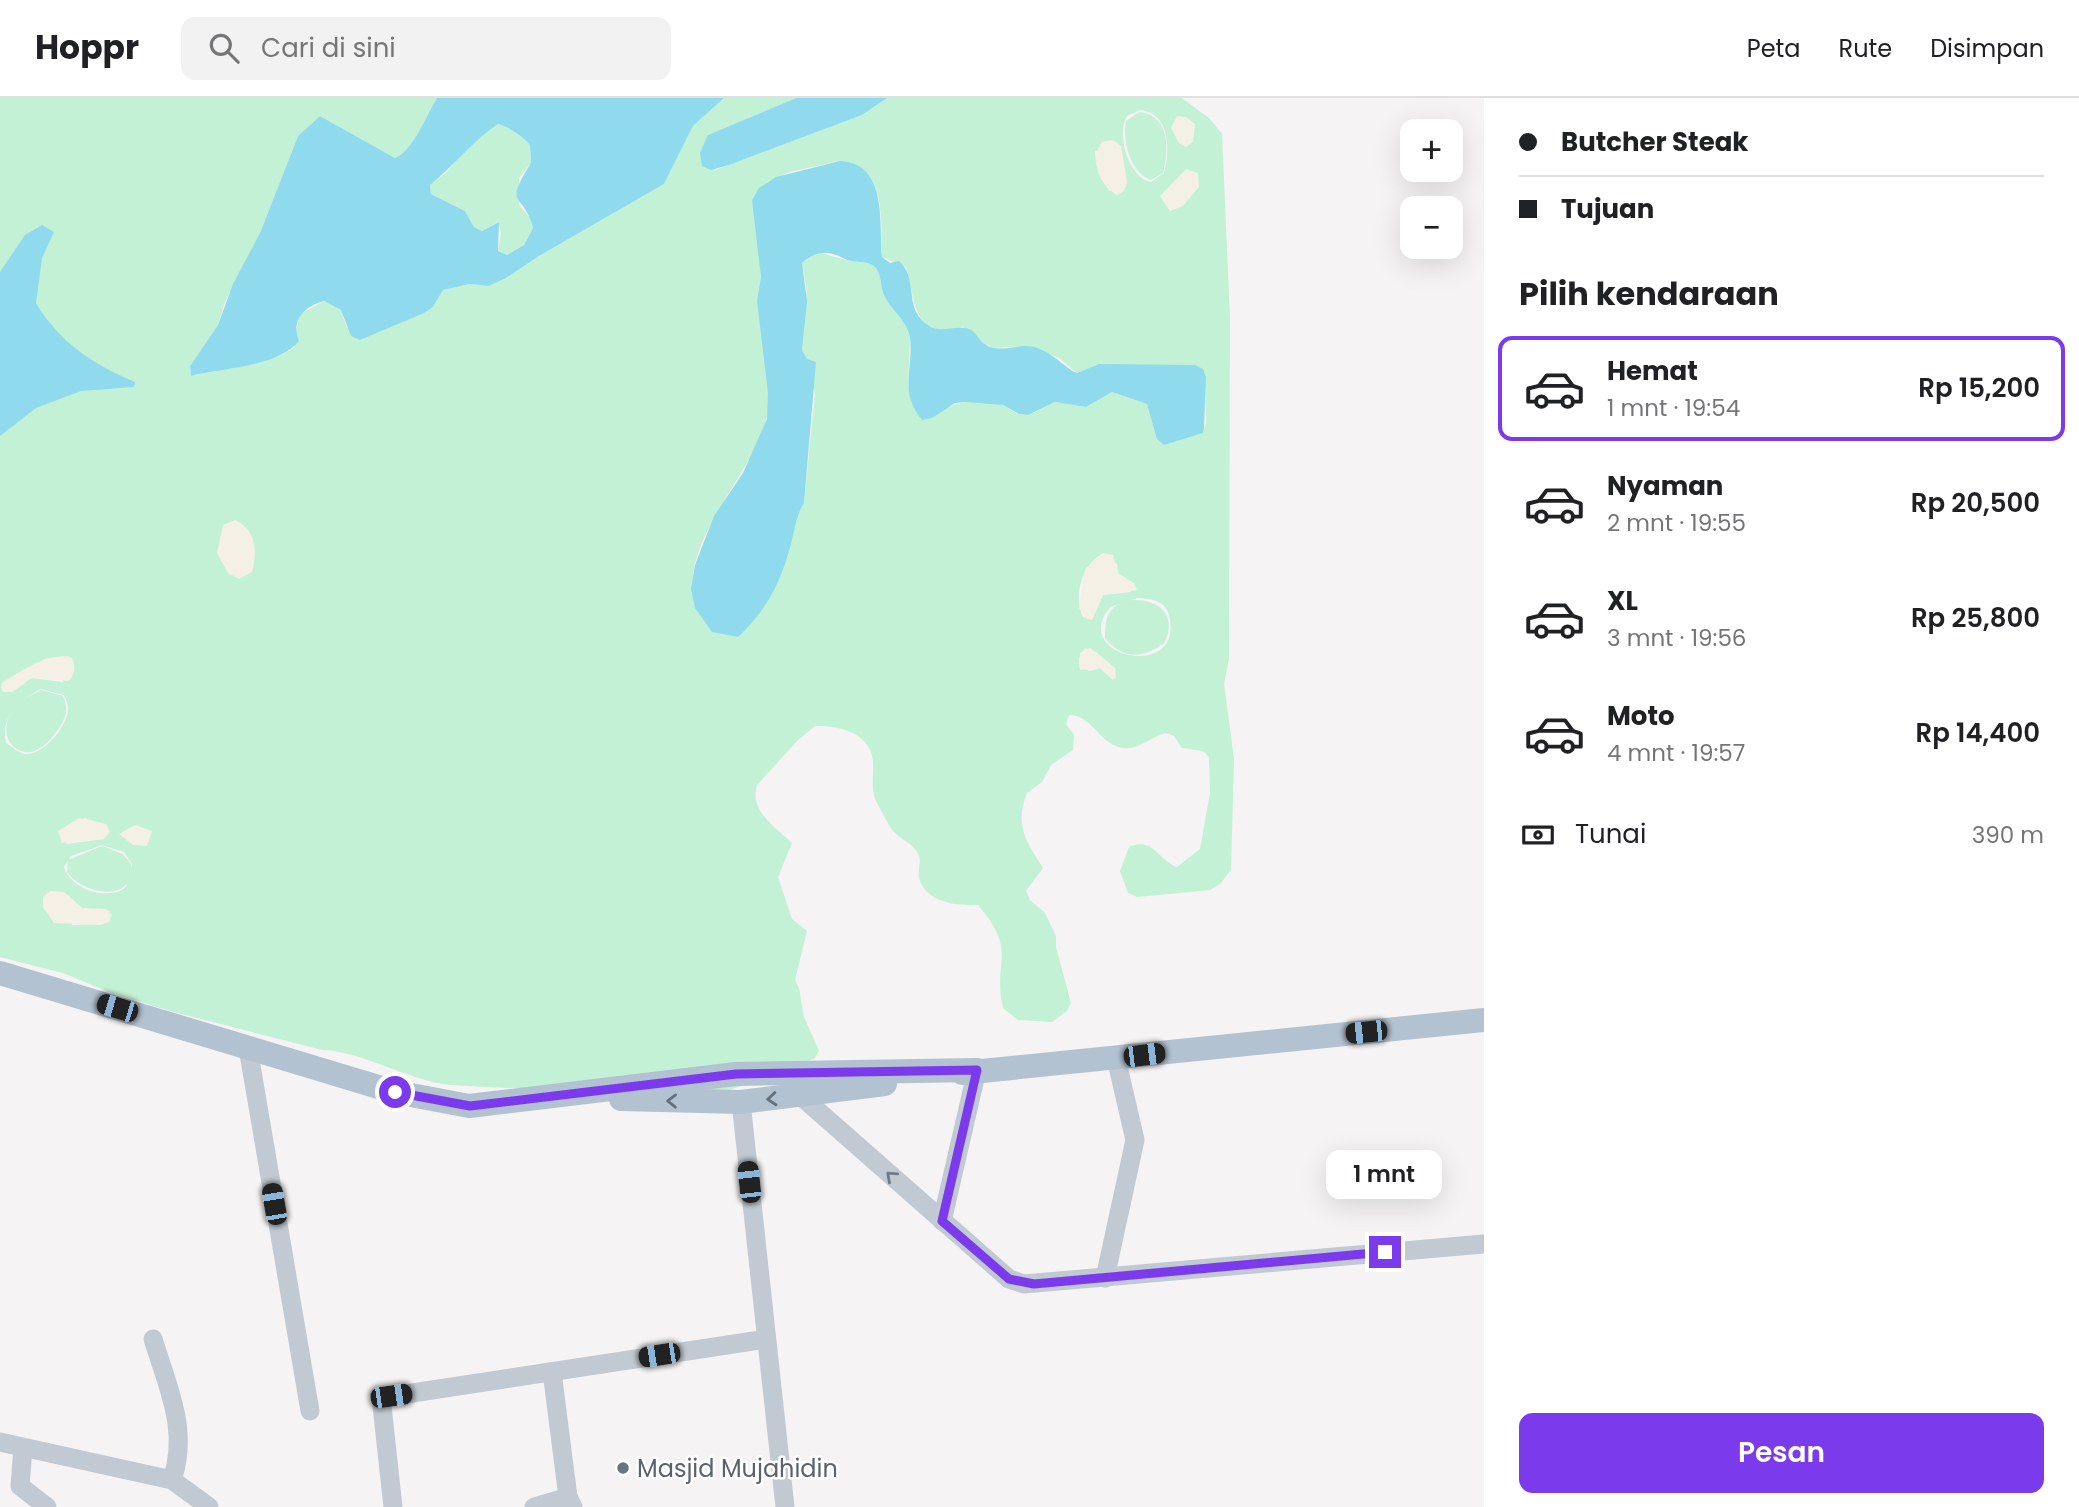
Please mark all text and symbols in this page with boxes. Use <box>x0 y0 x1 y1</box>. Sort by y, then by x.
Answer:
search box <box>181 17 671 80</box>
text: Hoppr <box>35 24 139 71</box>
icon: search <box>205 29 243 67</box>
text: Cari di sini <box>261 30 396 66</box>
text: Peta <box>1747 32 1801 65</box>
text: Rute <box>1839 32 1892 65</box>
text: Disimpan <box>1930 32 2044 65</box>
map controls <box>1400 119 1463 259</box>
button: + <box>1400 119 1463 182</box>
text: Butcher Steak <box>1561 124 1748 160</box>
text: Tujuan <box>1561 191 1654 227</box>
button: − <box>1400 196 1463 259</box>
text: Pilih kendaraan <box>1519 271 1779 316</box>
text: Hemat <box>1607 353 1698 389</box>
icon: car <box>1523 357 1586 420</box>
text: Rp 15,200 <box>1918 370 2040 406</box>
text: 1 mnt · 19:54 <box>1607 392 1740 424</box>
text: Nyaman <box>1607 468 1723 504</box>
icon: car <box>1523 472 1586 535</box>
text: Rp 20,500 <box>1911 485 2040 521</box>
text: 2 mnt · 19:55 <box>1607 507 1746 539</box>
text: XL <box>1607 583 1638 619</box>
icon: car <box>1523 587 1586 650</box>
text: Rp 25,800 <box>1911 600 2040 636</box>
text: 3 mnt · 19:56 <box>1607 622 1746 654</box>
text: Moto <box>1607 698 1675 734</box>
icon: car <box>1523 702 1586 765</box>
text: Rp 14,400 <box>1916 715 2040 751</box>
text: 4 mnt · 19:57 <box>1607 737 1745 769</box>
icon: cash <box>1519 816 1557 854</box>
text: Tunai <box>1575 816 1646 852</box>
text: 390 m <box>1972 819 2044 851</box>
car <box>94 992 141 1024</box>
car <box>1345 1019 1388 1045</box>
car <box>1122 1042 1167 1068</box>
route start <box>379 1076 411 1108</box>
one-way arrow <box>766 1091 777 1106</box>
one-way arrow <box>667 1093 678 1108</box>
callout: 1 mnt <box>1327 1150 1443 1200</box>
text: 1 mnt <box>1353 1158 1415 1190</box>
car <box>737 1160 762 1204</box>
one-way arrow <box>887 1172 900 1184</box>
car <box>261 1181 288 1227</box>
route end <box>1369 1236 1401 1268</box>
car <box>637 1341 682 1369</box>
car <box>369 1383 414 1409</box>
button: Pesan <box>1519 1413 2044 1493</box>
place label: Masjid Mujahidin <box>637 1452 838 1485</box>
marker: Masjid Mujahidin <box>615 1460 631 1476</box>

